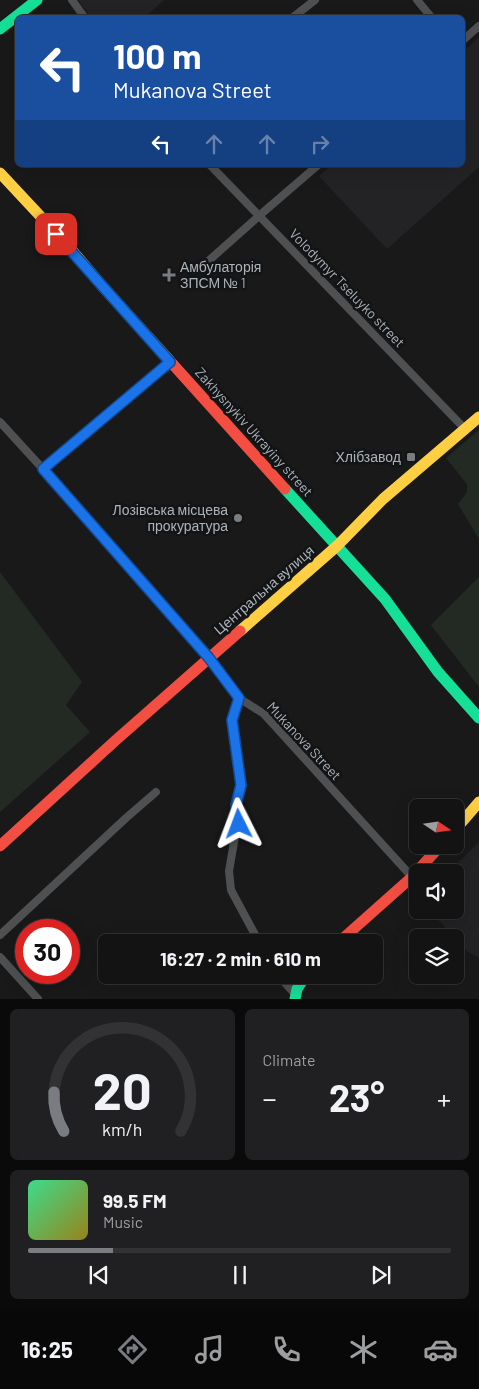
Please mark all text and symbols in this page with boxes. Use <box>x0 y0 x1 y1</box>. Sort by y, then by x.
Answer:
text: 100 m <box>113 34 202 76</box>
icon: left <box>30 35 95 100</box>
text: Mukanova Street <box>113 76 272 102</box>
icon: left <box>147 130 175 158</box>
icon: ahead <box>200 130 228 158</box>
icon: ahead <box>253 130 281 158</box>
icon: right <box>306 130 334 158</box>
pin <box>35 213 77 255</box>
icon: arrive <box>42 220 70 248</box>
street label: Volodymyr Tseluyko street <box>286 225 409 351</box>
place label: Амбулаторія ЗПСМ № 1 <box>180 258 261 291</box>
marker: Амбулаторія ЗПСМ № 1 <box>162 268 176 282</box>
street label: Zakhysnykiv Ukrayiny street <box>192 364 317 500</box>
place label: Хлібзавод <box>336 448 401 465</box>
marker: Хлібзавод <box>405 451 417 463</box>
place label: Лозівська місцева прокуратура <box>113 501 228 534</box>
marker: Лозівська місцева прокуратура <box>232 512 244 524</box>
street label: Центральна вулиця <box>210 542 317 638</box>
street label: Mukanova Street <box>264 698 345 783</box>
position arrow <box>212 797 264 849</box>
north arrow <box>409 799 464 854</box>
map controls <box>409 799 464 984</box>
button: sound <box>409 864 464 919</box>
speed limit sign: 30 <box>15 919 80 984</box>
button: layers <box>409 929 464 984</box>
text: 16:27 · 2 min · 610 m <box>160 947 321 970</box>
text: Climate <box>263 1050 315 1069</box>
text: 20 <box>93 1058 152 1120</box>
text: 23° <box>329 1074 385 1120</box>
text: − <box>263 1081 277 1115</box>
text: + <box>437 1081 451 1115</box>
text: km/h <box>102 1118 142 1140</box>
text: 99.5 FM <box>103 1189 167 1212</box>
text: Music <box>103 1212 143 1231</box>
icon: previous <box>85 1261 113 1289</box>
icon: pause <box>226 1261 254 1289</box>
icon: next <box>367 1261 395 1289</box>
icon: directions <box>115 1332 150 1367</box>
icon: music <box>192 1332 227 1367</box>
icon: phone <box>269 1332 304 1367</box>
icon: climate <box>346 1332 381 1367</box>
icon: car <box>423 1332 458 1367</box>
text: 16:25 <box>21 1336 73 1362</box>

